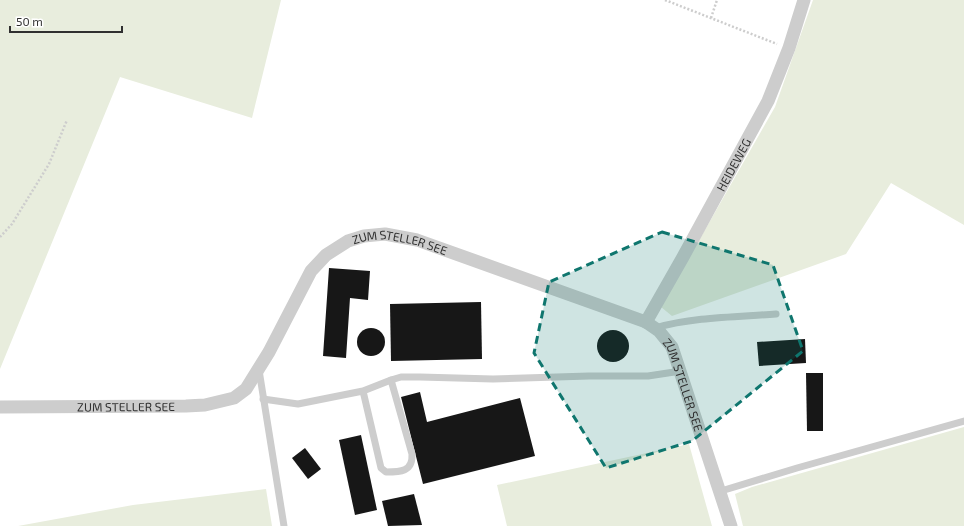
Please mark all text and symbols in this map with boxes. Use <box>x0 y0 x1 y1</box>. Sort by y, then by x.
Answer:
scale bar <box>10 8 122 34</box>
text: 50 m <box>16 14 43 28</box>
street label: HEIDEWEG <box>713 136 753 194</box>
street label: ZUM STELLER SEE <box>350 227 450 257</box>
street label: ZUM STELLER SEE <box>660 335 706 433</box>
street label: ZUM STELLER SEE <box>77 399 175 414</box>

